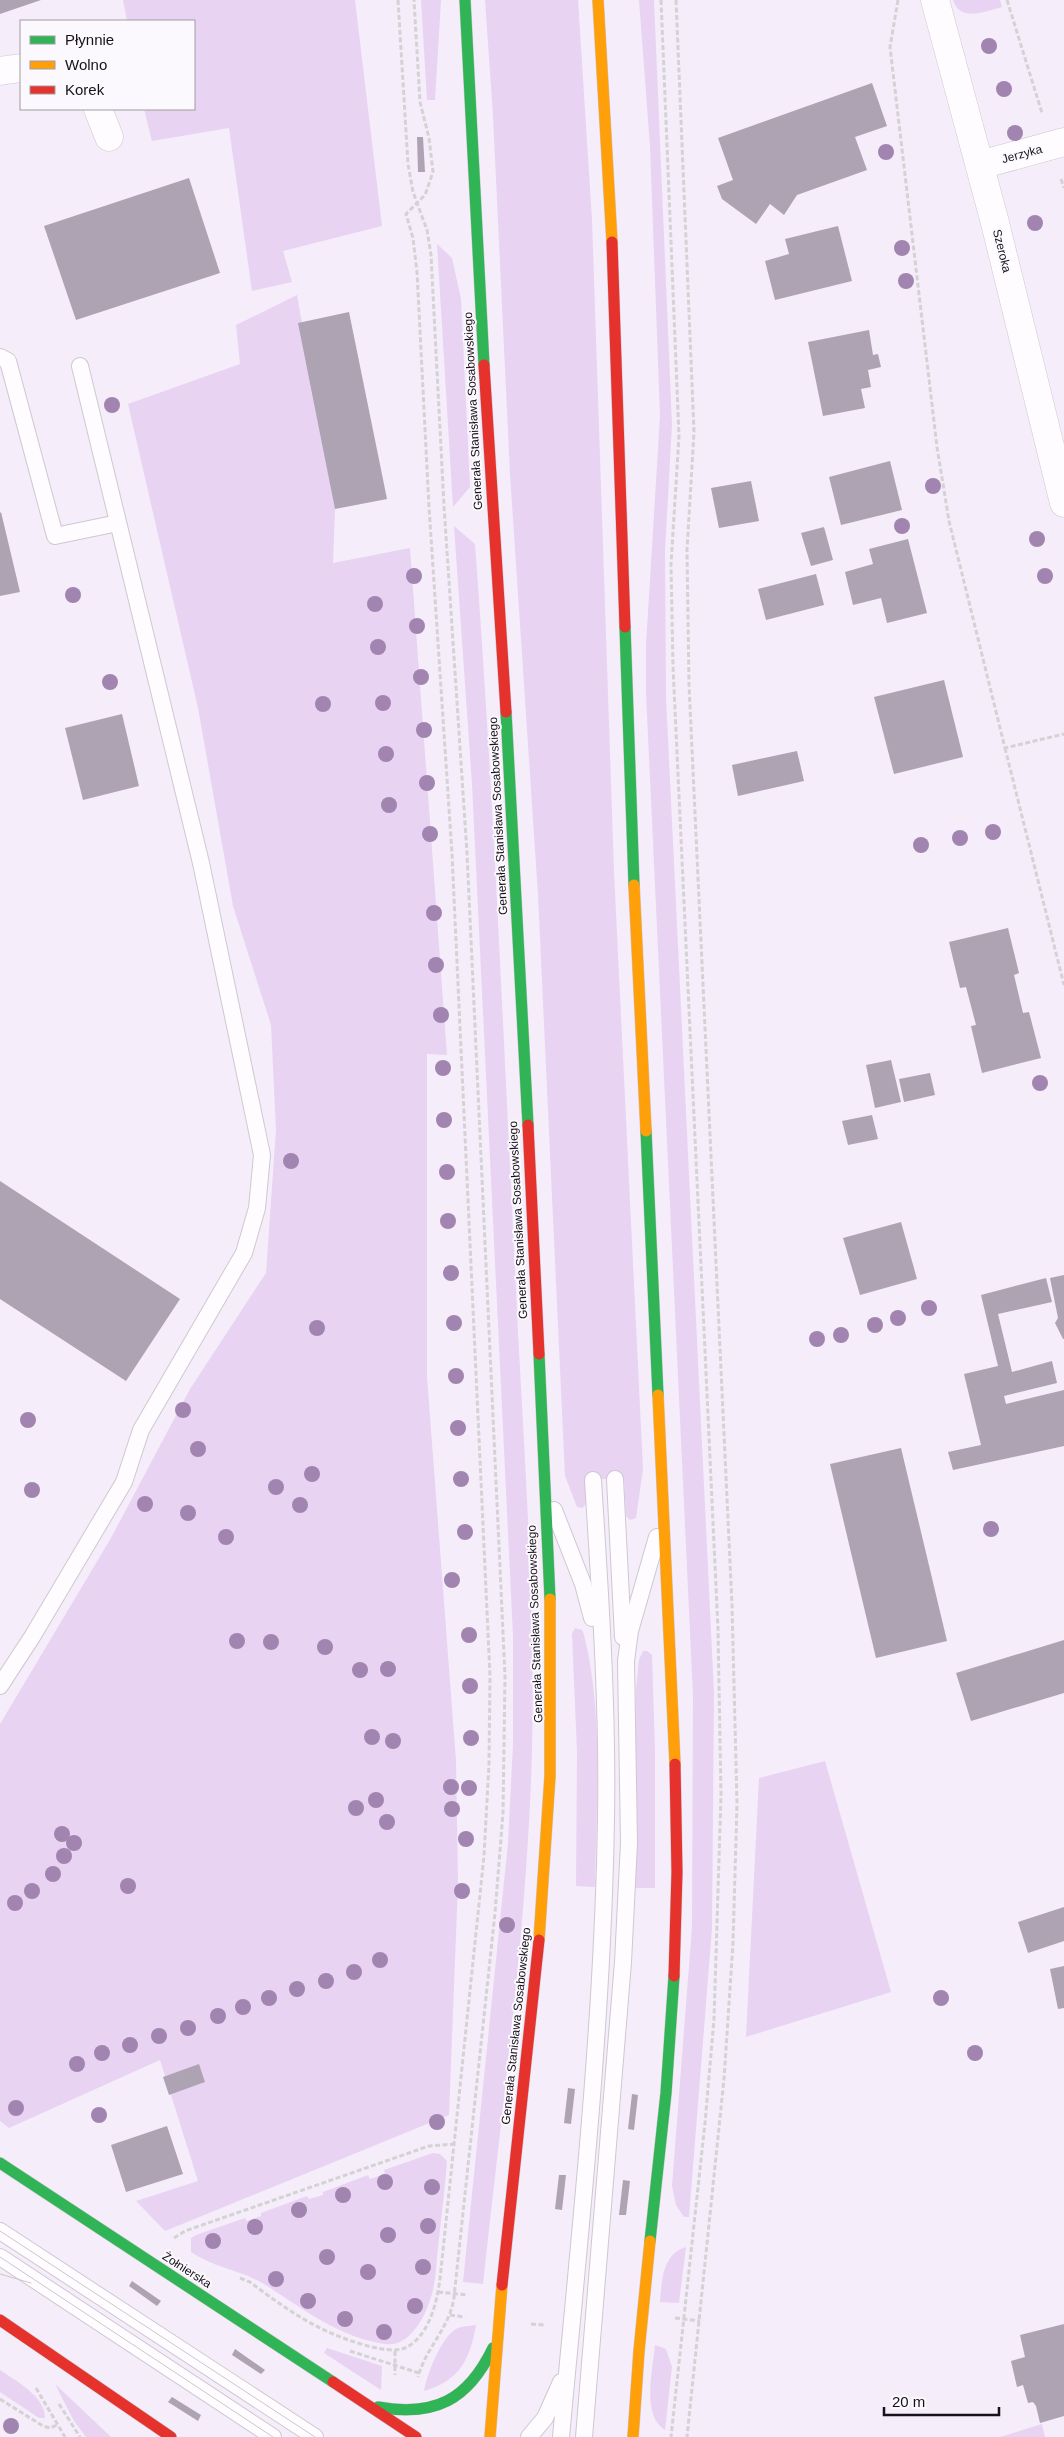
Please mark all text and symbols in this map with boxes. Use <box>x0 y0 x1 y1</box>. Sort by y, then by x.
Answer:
legend <box>20 20 195 110</box>
text: Płynnie <box>65 31 114 48</box>
text: Wolno <box>65 56 107 73</box>
text: Korek <box>65 81 105 98</box>
street label: Jerzyka <box>1000 142 1044 166</box>
street label: Szeroka <box>990 228 1014 274</box>
street label: Generała Stanisława Sosabowskiego <box>461 311 485 510</box>
street label: Generała Stanisława Sosabowskiego <box>486 716 510 915</box>
street label: Generała Stanisława Sosabowskiego <box>506 1120 530 1319</box>
street label: Generała Stanisława Sosabowskiego <box>525 1524 545 1723</box>
street label: Generała Stanisława Sosabowskiego <box>499 1926 533 2125</box>
street label: Żołnierska <box>160 2249 214 2291</box>
scale bar <box>884 2384 999 2416</box>
text: 20 m <box>892 2393 925 2410</box>

